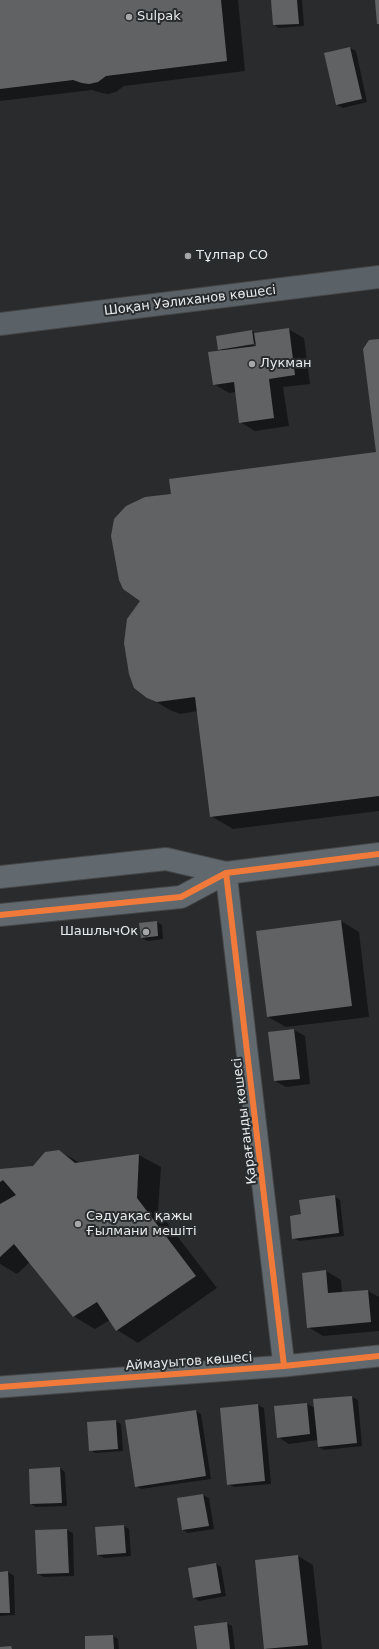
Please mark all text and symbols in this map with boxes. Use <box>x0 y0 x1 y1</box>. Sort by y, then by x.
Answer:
place label: Sulpak <box>137 9 181 25</box>
marker: Sulpak <box>124 12 134 22</box>
place label: Тұлпар СО <box>196 248 268 264</box>
marker: Тұлпар СО <box>183 251 193 261</box>
street label: Шоқан Уәлиханов көшесі <box>103 283 277 319</box>
place label: Лукман <box>260 356 312 372</box>
marker: Лукман <box>247 359 257 369</box>
place label: ШашлычОк <box>60 924 138 940</box>
marker: ШашлычОк <box>141 927 151 937</box>
street label: Қарағанды көшесі <box>229 1057 261 1185</box>
place label: Сәдуақас қажы Ғылмани мешіті <box>86 1209 197 1240</box>
marker: Сәдуақас қажы Ғылмани мешіті <box>73 1219 83 1229</box>
street label: Аймауытов көшесі <box>125 1350 253 1374</box>

